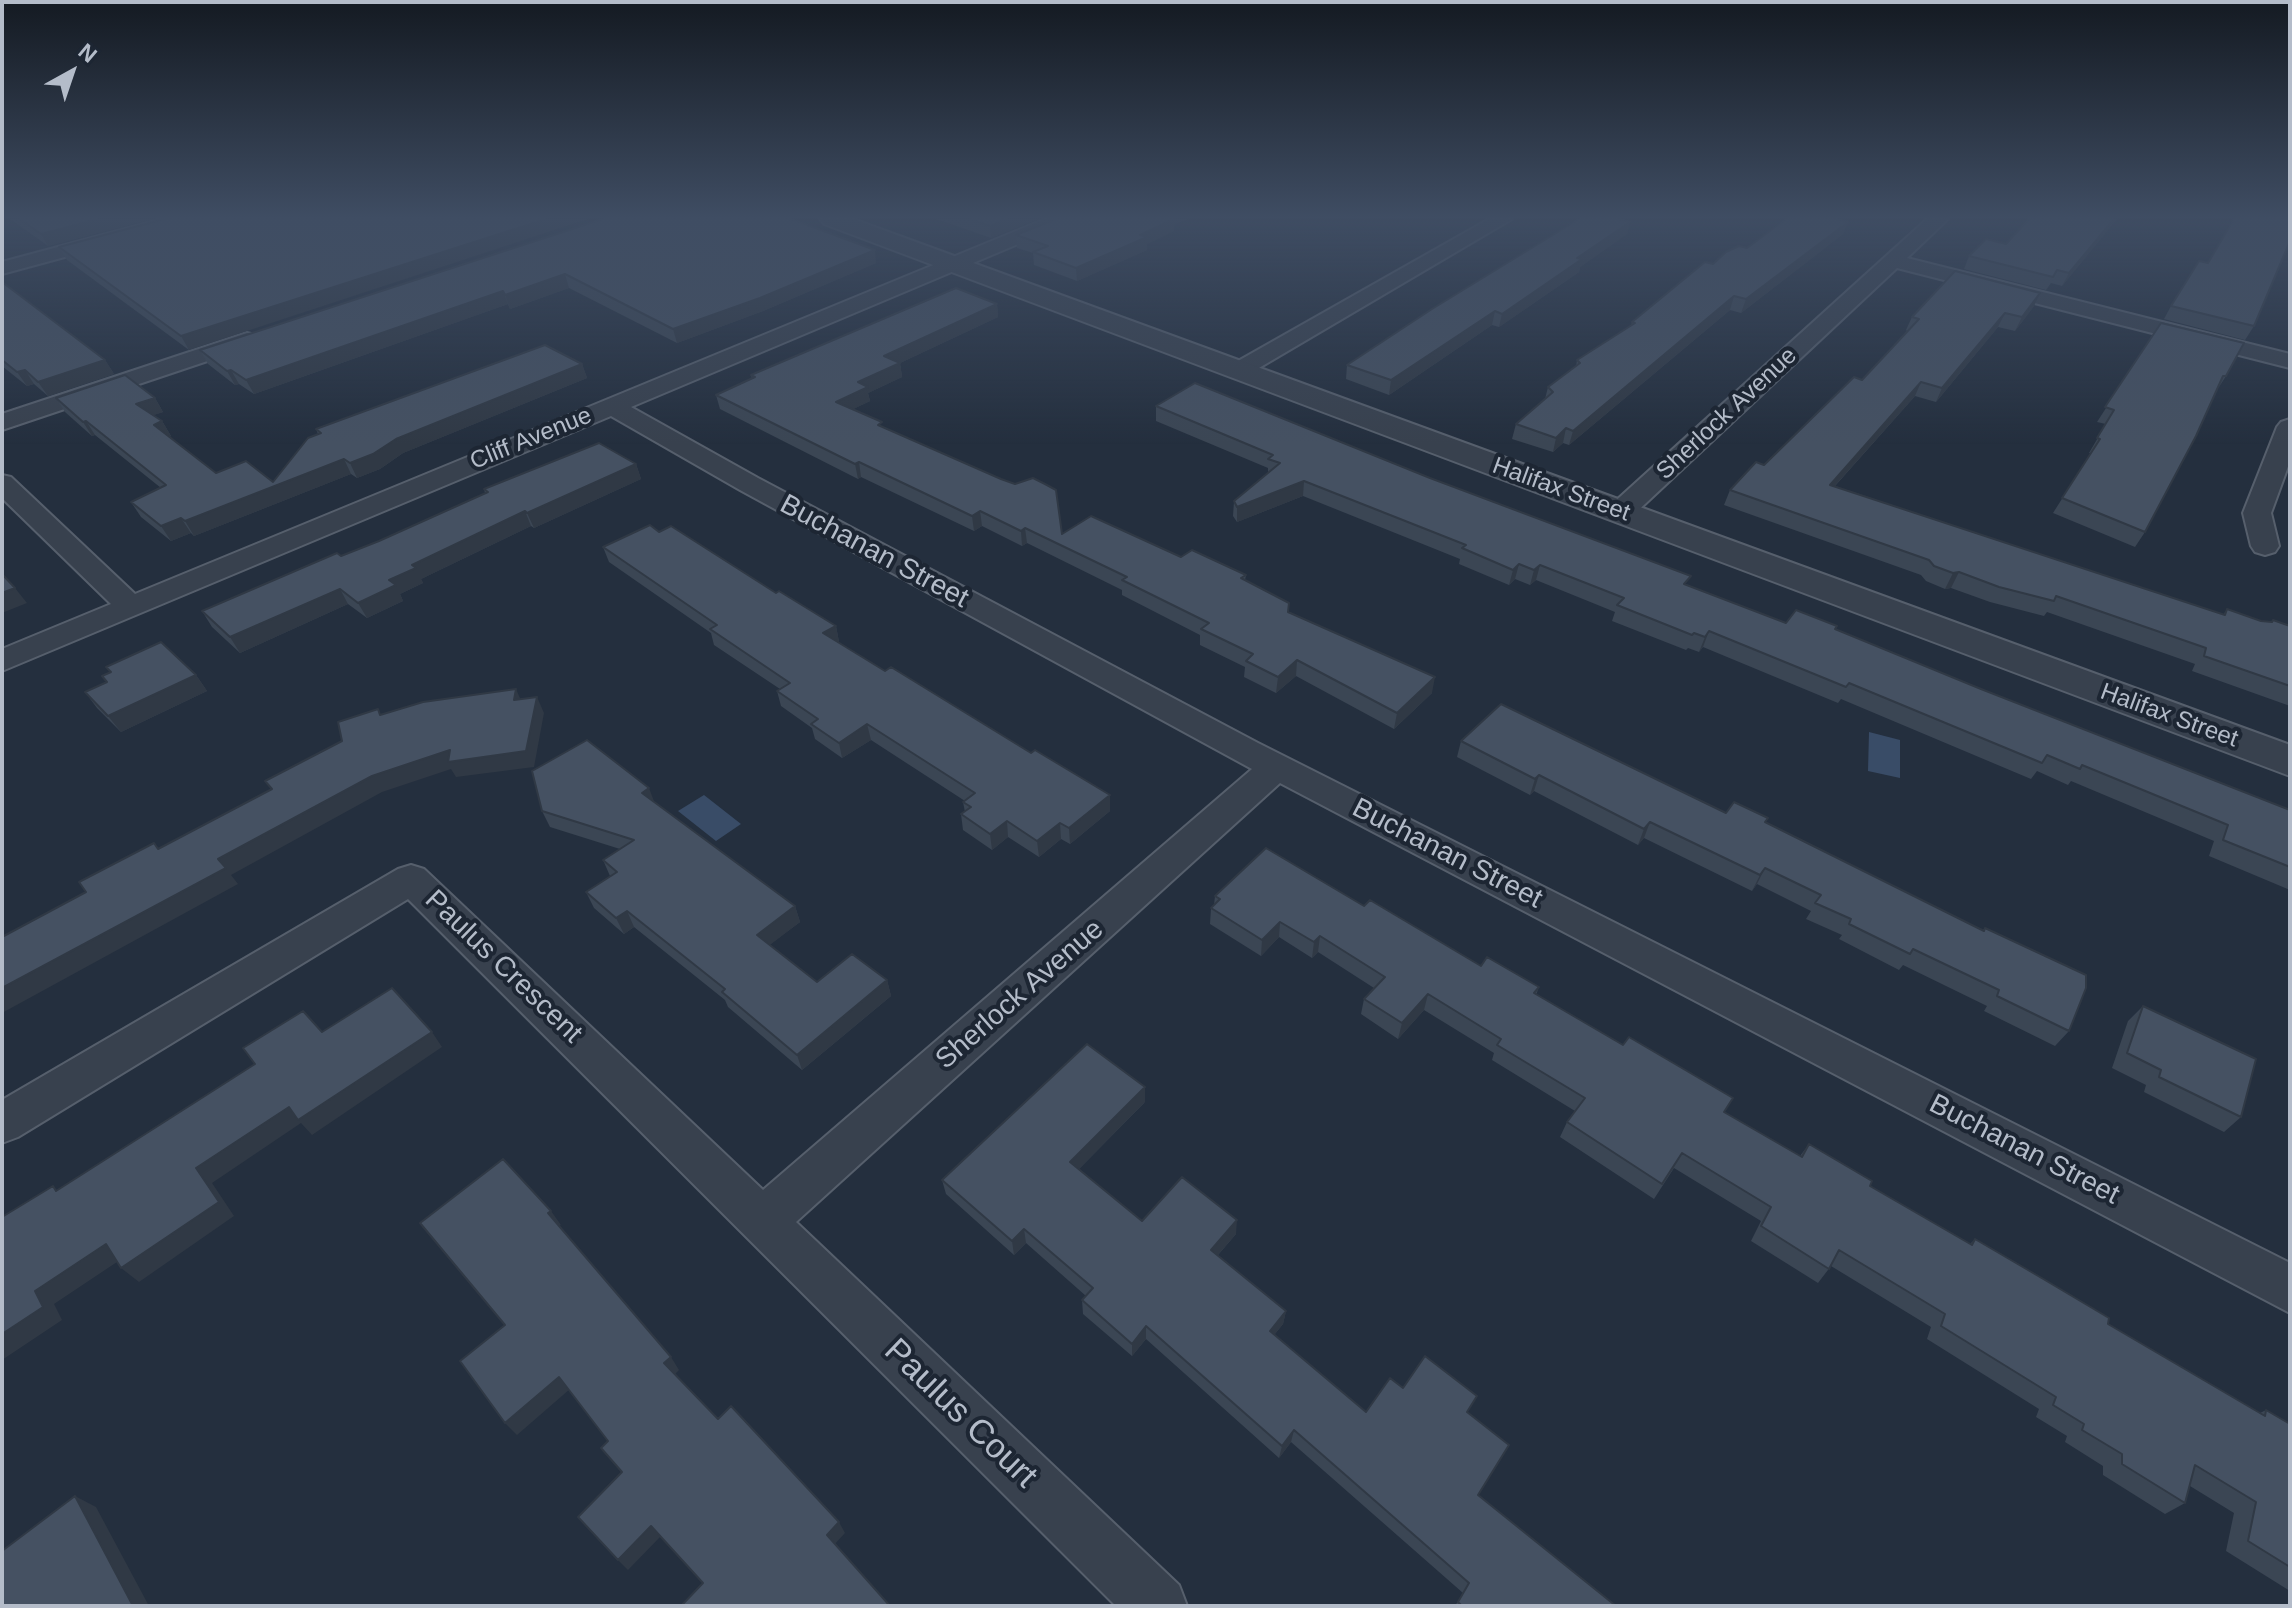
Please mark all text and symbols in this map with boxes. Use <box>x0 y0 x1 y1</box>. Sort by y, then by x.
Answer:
north arrow <box>32 32 112 112</box>
text: N <box>74 39 102 68</box>
street label: Sherlock Avenue <box>1651 342 1803 486</box>
street label: Cliff Avenue <box>466 402 596 476</box>
street label: Halifax Street <box>1488 452 1634 528</box>
street label: Buchanan Street <box>774 488 974 616</box>
street label: Halifax Street <box>2096 678 2242 754</box>
street label: Buchanan Street <box>1346 792 1548 916</box>
street label: Paulus Crescent <box>417 884 589 1050</box>
street label: Sherlock Avenue <box>929 913 1111 1077</box>
street label: Buchanan Street <box>1923 1088 2125 1212</box>
street label: Paulus Court <box>875 1331 1045 1497</box>

